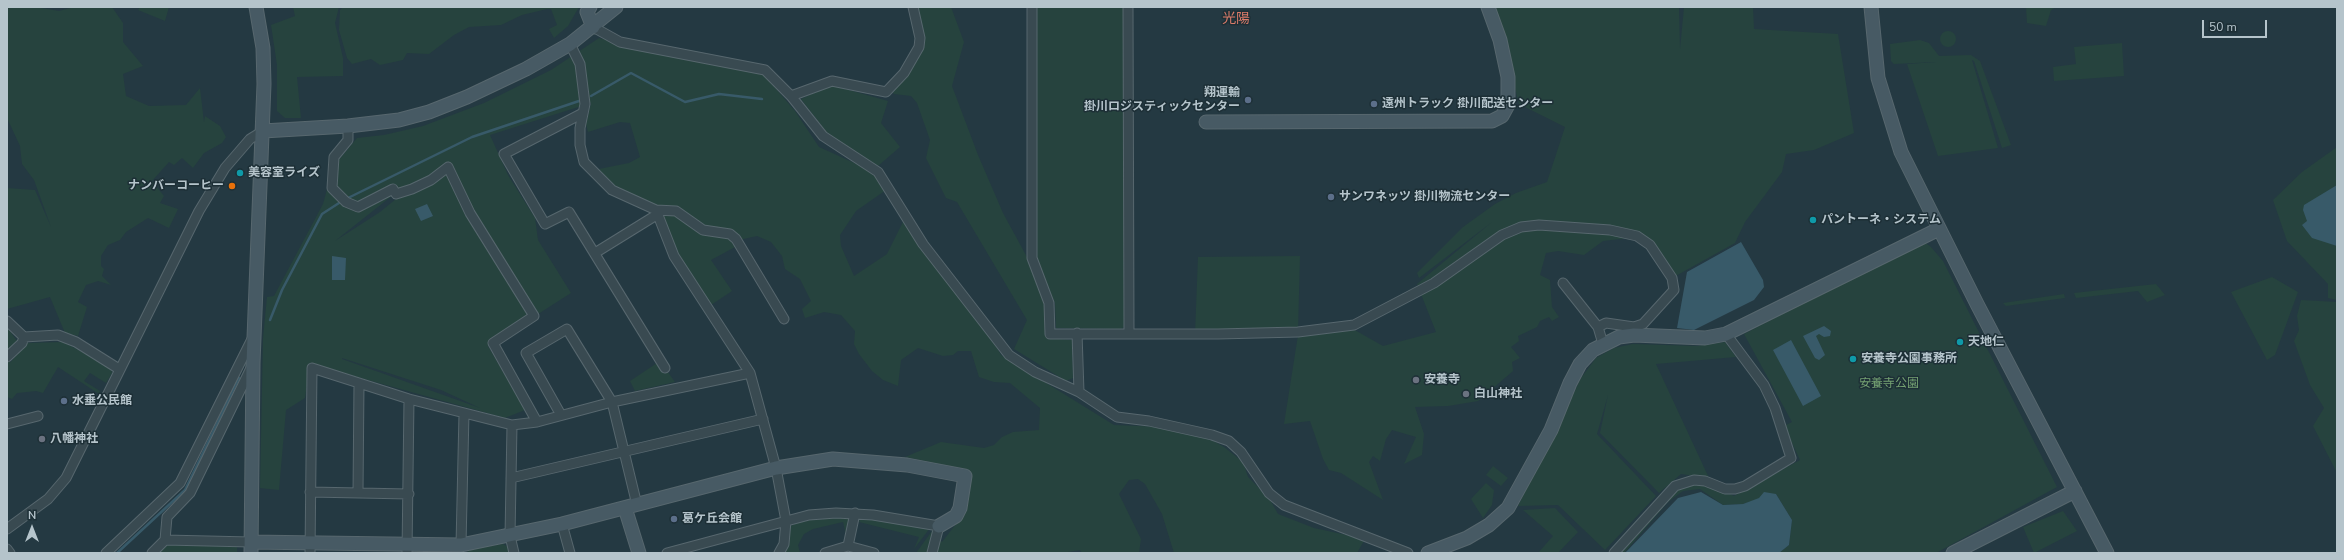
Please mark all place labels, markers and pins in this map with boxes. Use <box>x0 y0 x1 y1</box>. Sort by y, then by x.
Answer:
place label: 翔運輸 掛川ロジスティックセンター <box>1084 86 1240 114</box>
marker: 翔運輸 掛川ロジスティックセンター <box>1243 95 1253 105</box>
place label: 遠州トラック 掛川配送センター <box>1382 97 1553 111</box>
marker: 遠州トラック 掛川配送センター <box>1369 99 1379 109</box>
place label: 美容室ライズ <box>248 166 320 180</box>
marker: 美容室ライズ <box>235 168 245 178</box>
place label: ナンバーコーヒー <box>128 179 224 193</box>
marker: ナンバーコーヒー <box>227 181 237 191</box>
place label: サンワネッツ 掛川物流センター <box>1339 190 1510 204</box>
marker: サンワネッツ 掛川物流センター <box>1326 192 1336 202</box>
place label: パントーネ・システム <box>1821 213 1941 227</box>
marker: パントーネ・システム <box>1808 215 1818 225</box>
place label: 天地仁 <box>1968 335 2004 349</box>
marker: 天地仁 <box>1955 337 1965 347</box>
place label: 安養寺公園事務所 <box>1861 352 1957 366</box>
marker: 安養寺公園事務所 <box>1848 354 1858 364</box>
place label: 安養寺 <box>1424 373 1460 387</box>
marker: 安養寺 <box>1411 375 1421 385</box>
place label: 白山神社 <box>1474 387 1522 401</box>
marker: 白山神社 <box>1461 389 1471 399</box>
place label: 水垂公民館 <box>72 394 132 408</box>
marker: 水垂公民館 <box>59 396 69 406</box>
place label: 八幡神社 <box>50 432 98 446</box>
marker: 八幡神社 <box>37 434 47 444</box>
place label: 葛ケ丘会館 <box>682 512 742 526</box>
marker: 葛ケ丘会館 <box>669 514 679 524</box>

